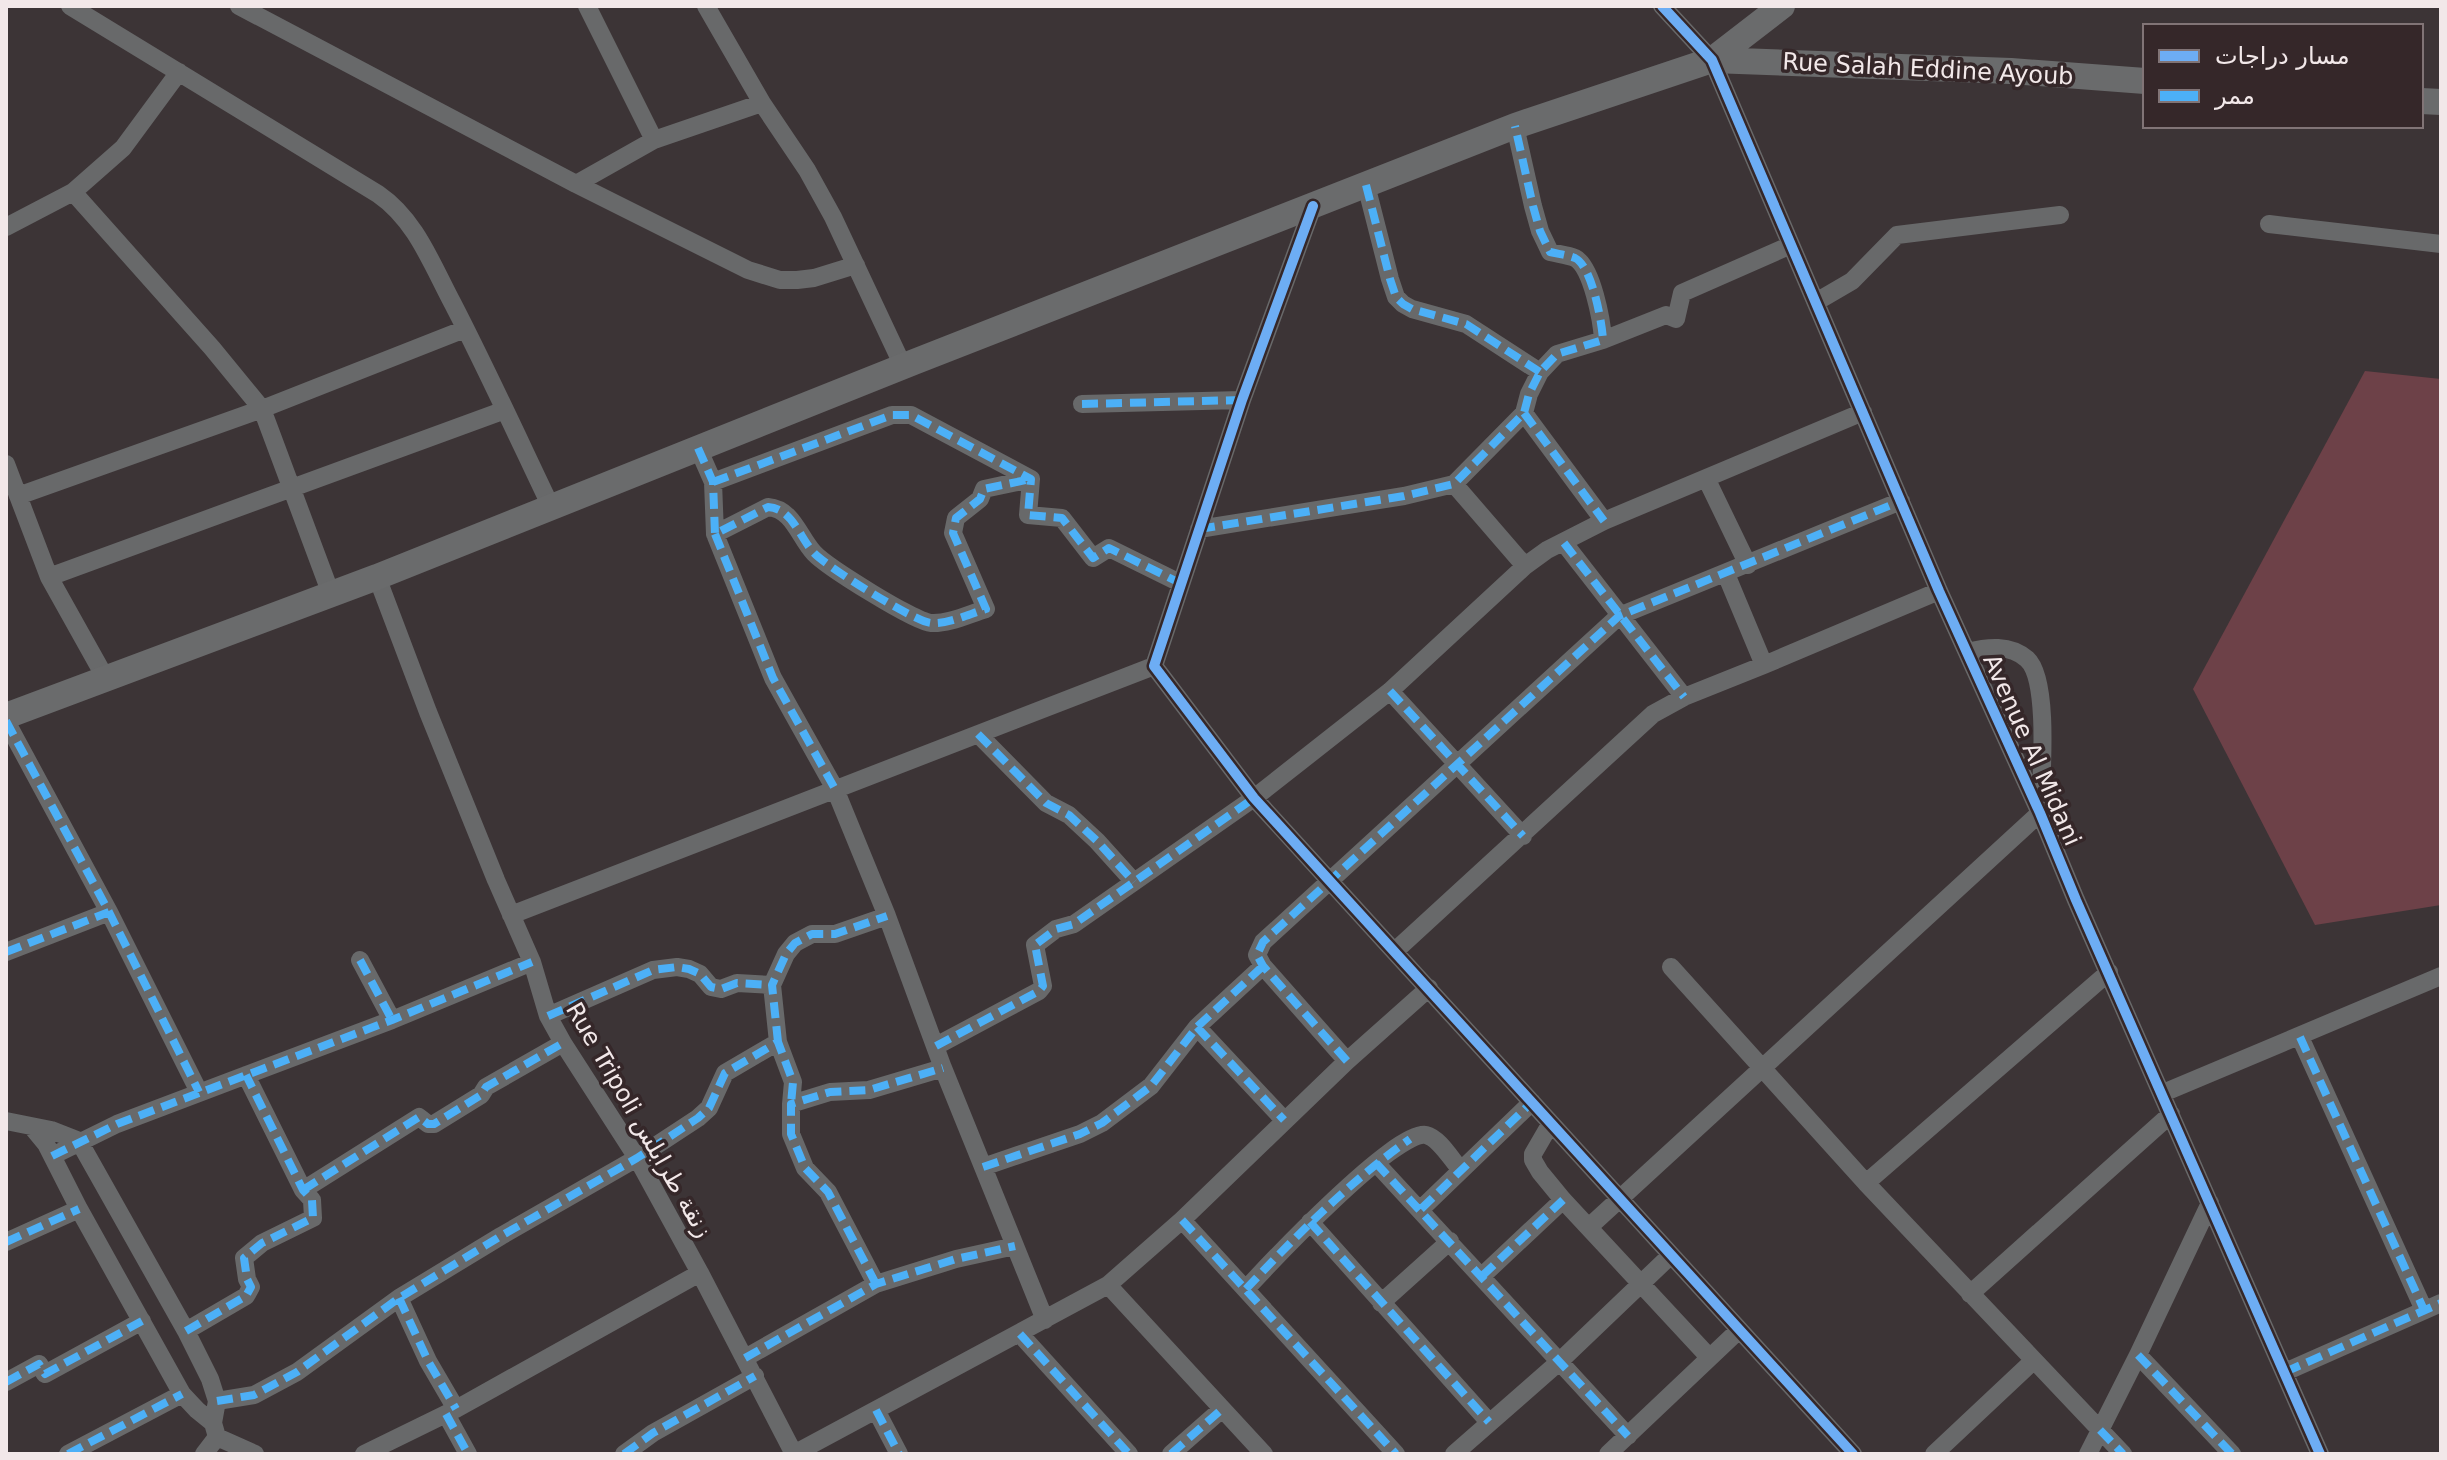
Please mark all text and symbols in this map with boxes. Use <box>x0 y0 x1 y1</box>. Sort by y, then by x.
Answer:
legend <box>2143 24 2423 128</box>
text: مسار دراجات <box>2215 42 2349 70</box>
street label: Rue Salah Eddine Ayoub <box>1782 47 2074 91</box>
text: ممر <box>2214 82 2255 110</box>
street label: Avenue Al Midani <box>1977 650 2087 850</box>
street label: Rue Tripoli زنقة طرابلس <box>560 997 718 1243</box>

